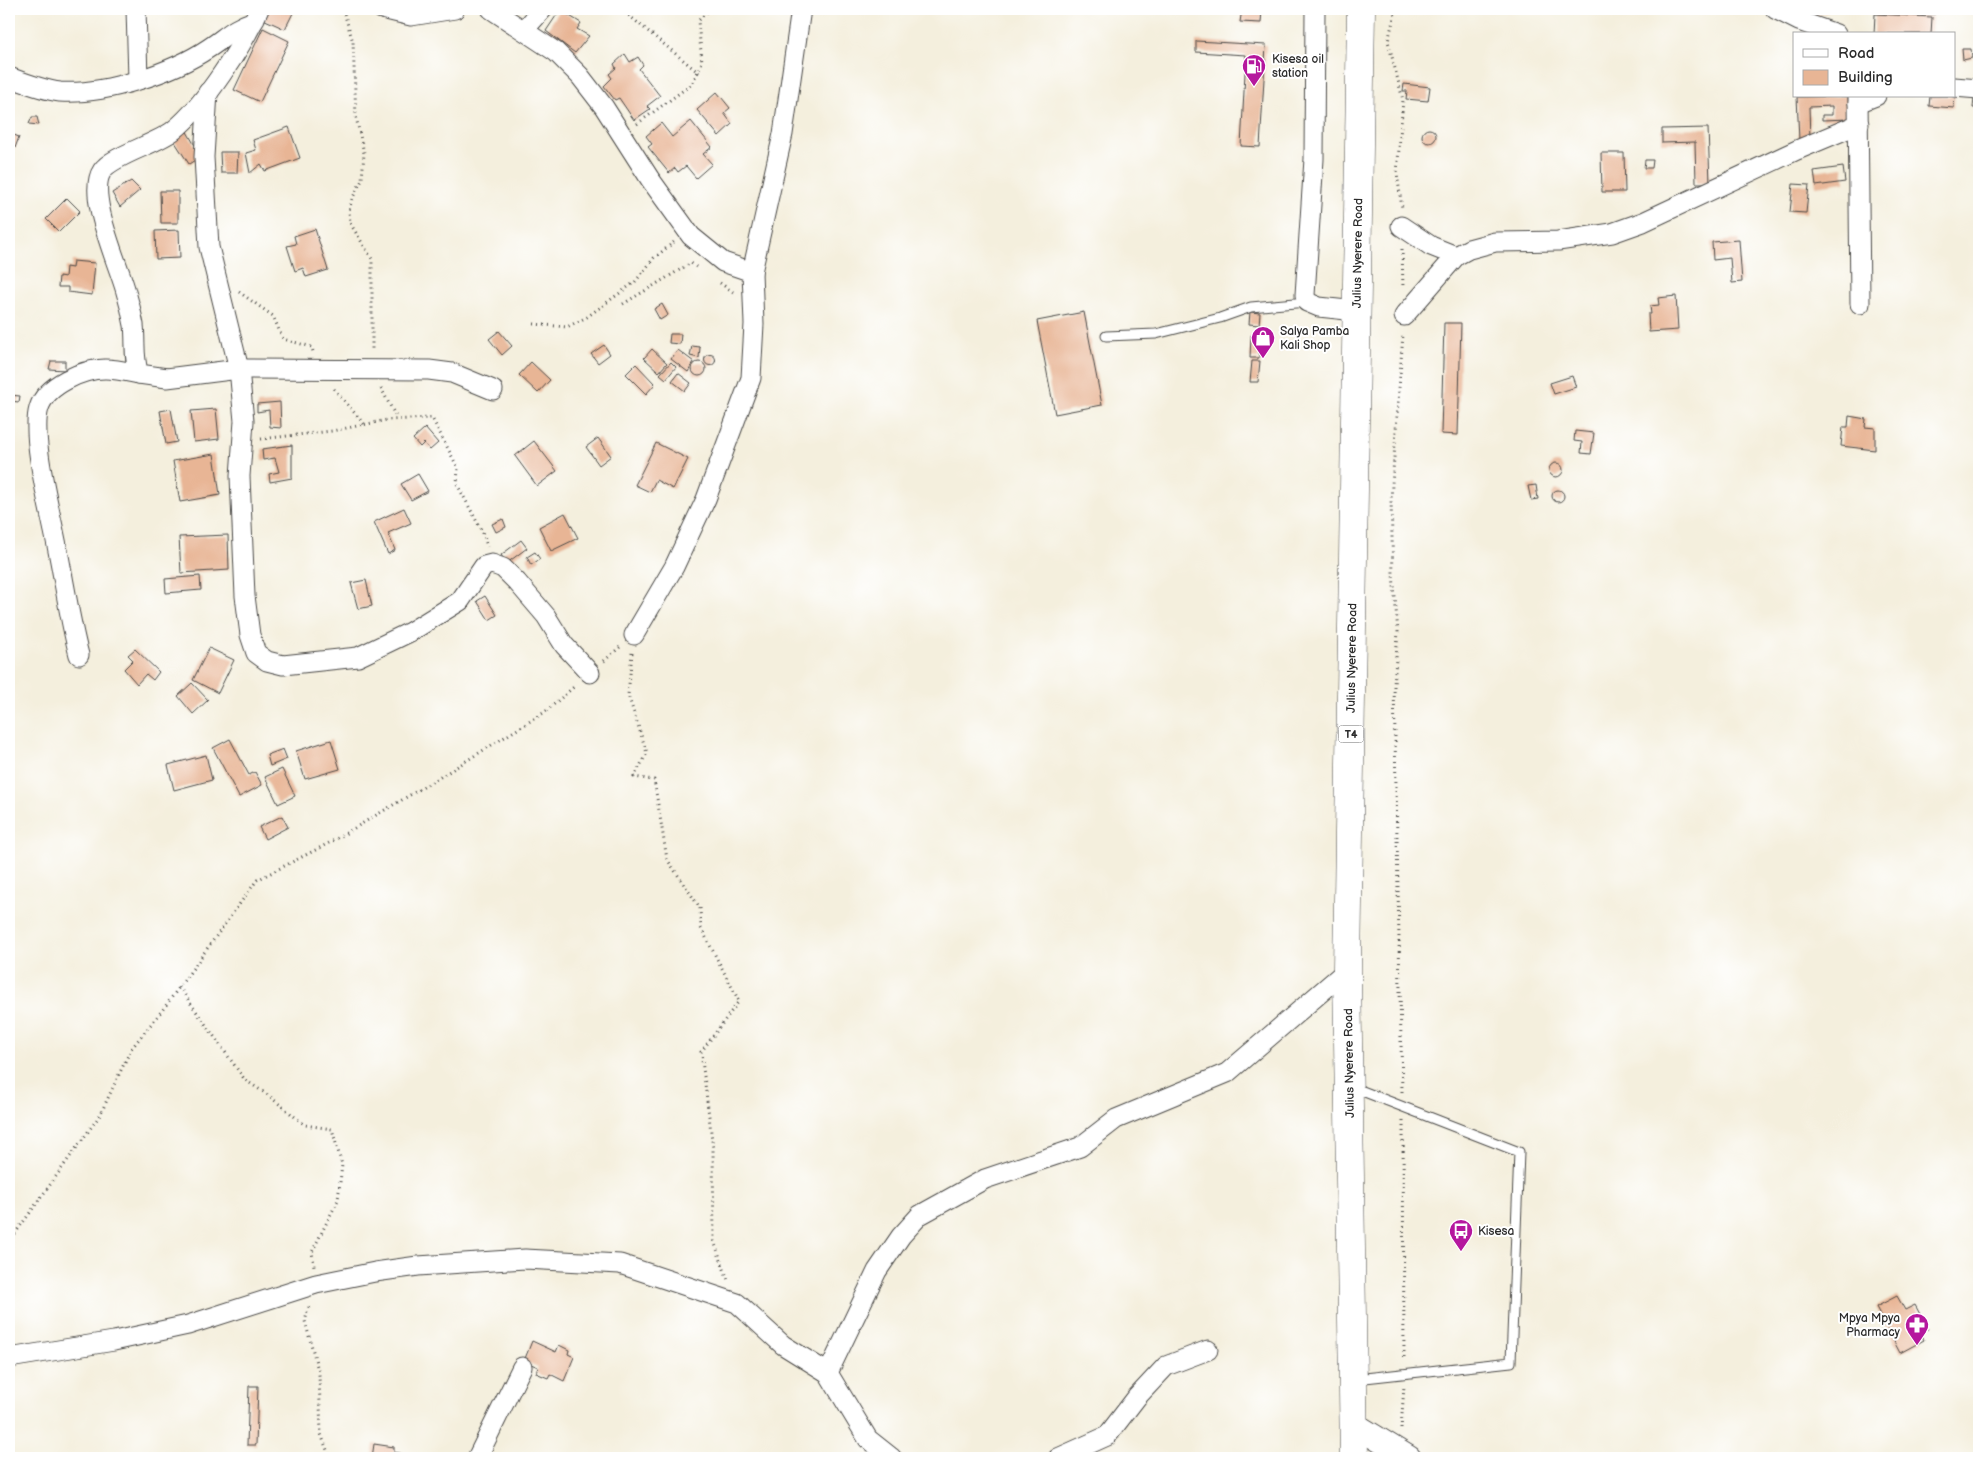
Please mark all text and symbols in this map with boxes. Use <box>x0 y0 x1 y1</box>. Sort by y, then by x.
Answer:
legend <box>1793 32 1956 98</box>
text: Road <box>1838 44 1874 63</box>
place label: Kisesa oil station <box>1272 52 1324 81</box>
fuel station icon: Kisesa oil station <box>1241 53 1267 87</box>
text: Building <box>1838 68 1893 87</box>
street label: Julius Nyerere Road <box>1350 198 1366 308</box>
place label: Salya Pamba Kali Shop <box>1280 324 1350 353</box>
shop icon: Salya Pamba Kali Shop <box>1250 325 1276 359</box>
street label: Julius Nyerere Road <box>1344 603 1360 713</box>
road number: T4 <box>1338 726 1364 742</box>
street label: Julius Nyerere Road <box>1341 1008 1358 1118</box>
bus stop icon: Kisesa <box>1448 1218 1474 1252</box>
place label: Kisesa <box>1478 1224 1515 1239</box>
place label: Mpya Mpya Pharmacy <box>1839 1311 1901 1340</box>
pharmacy icon: Mpya Mpya Pharmacy <box>1904 1312 1930 1346</box>

